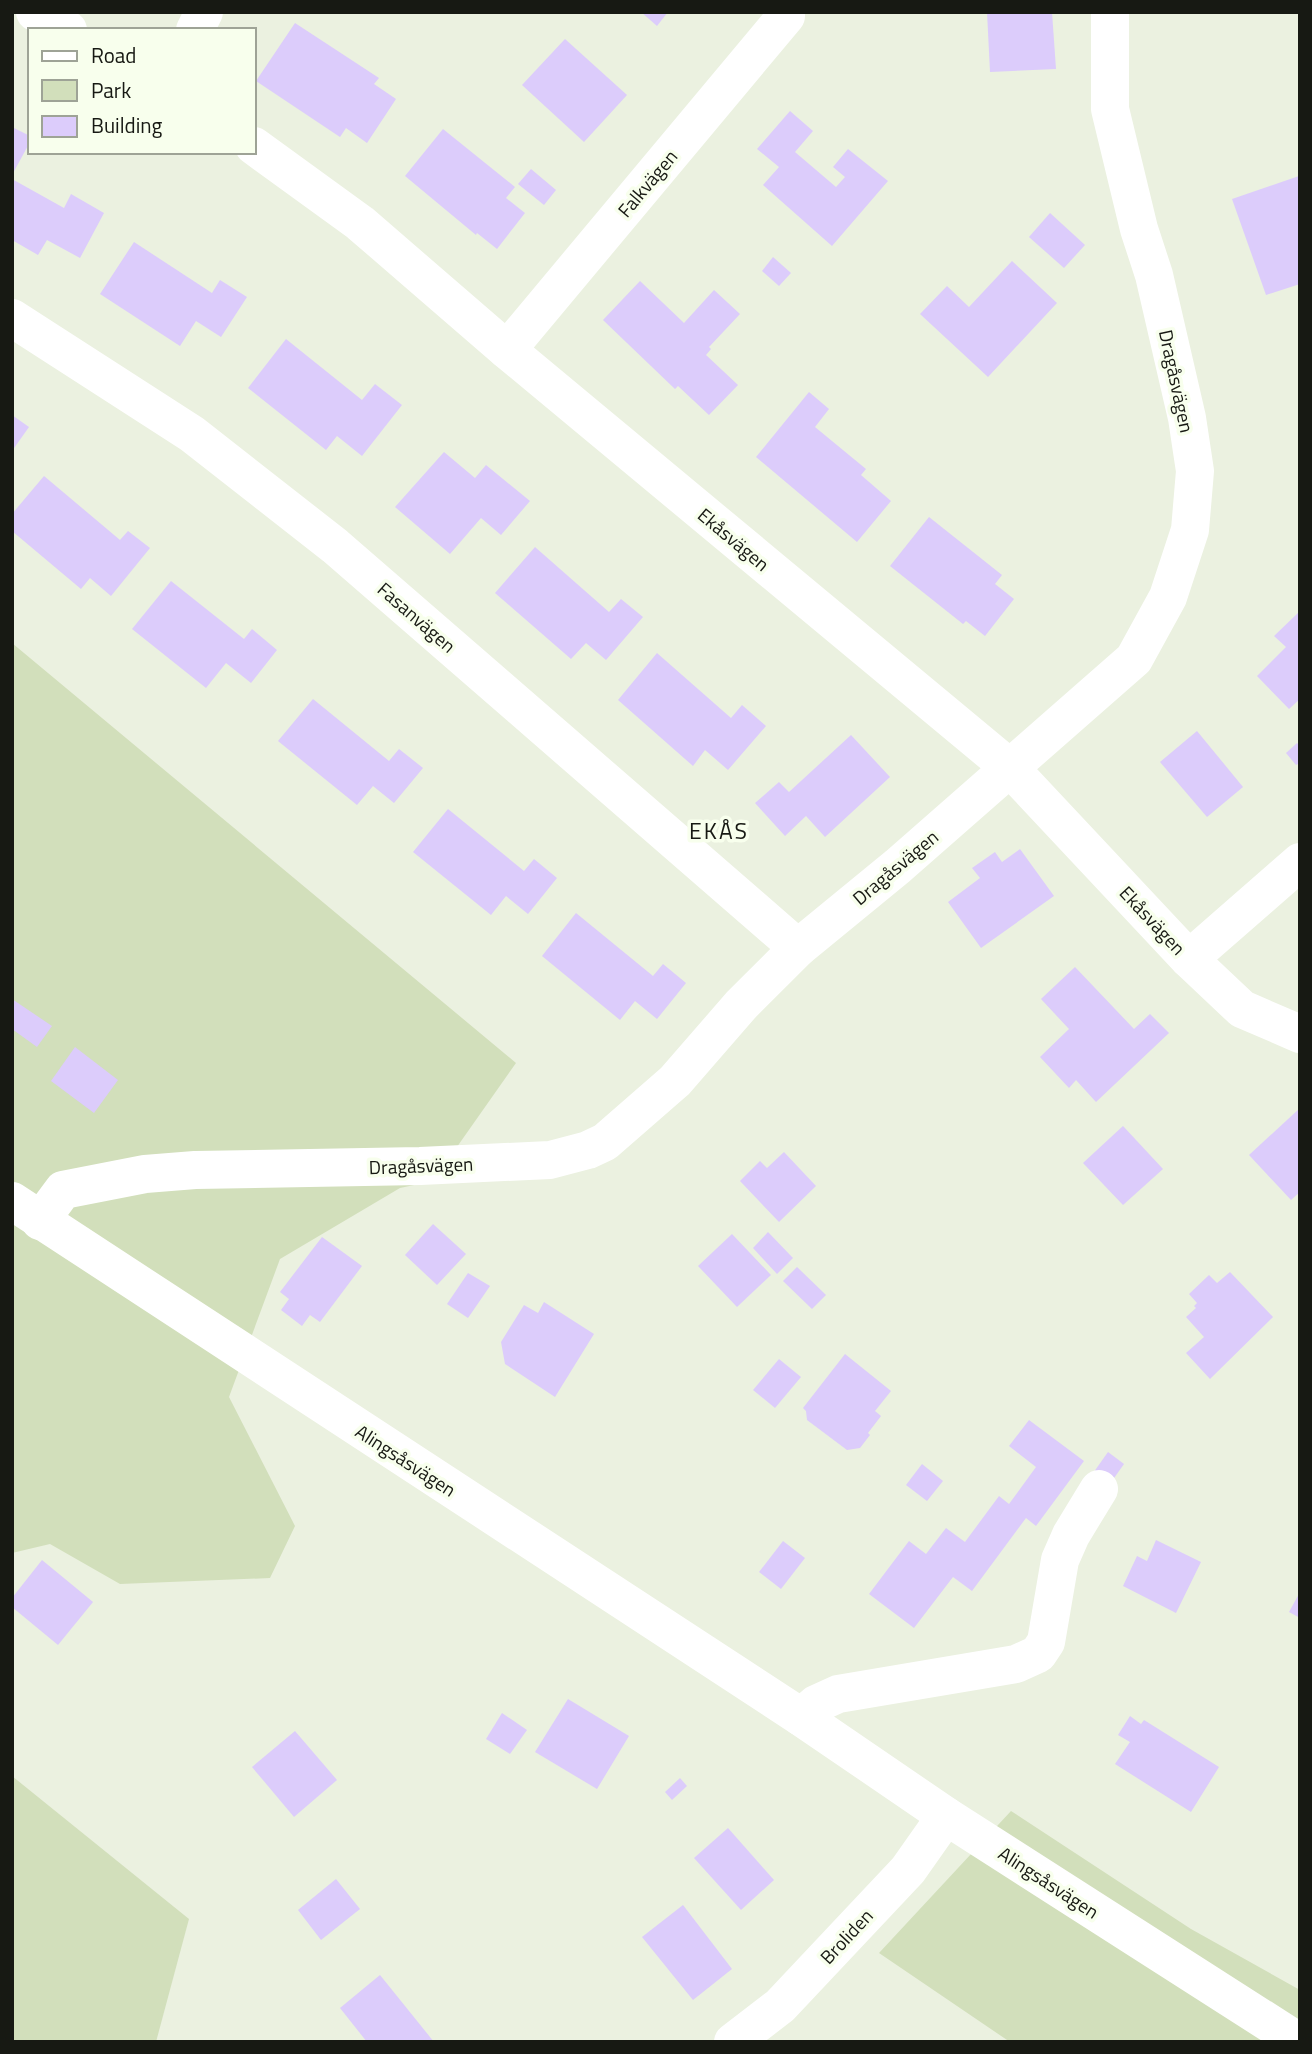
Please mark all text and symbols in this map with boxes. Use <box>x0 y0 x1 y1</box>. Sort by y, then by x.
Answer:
legend <box>28 28 256 154</box>
text: Road <box>91 39 136 71</box>
text: Park <box>91 74 131 106</box>
text: Building <box>91 109 163 141</box>
street label: Falkvägen <box>610 143 684 223</box>
street label: Dragåsvägen <box>1152 327 1202 435</box>
street label: Ekåsvägen <box>692 500 776 578</box>
street label: Fasanvägen <box>371 575 463 659</box>
district label: EKÅS <box>689 813 749 848</box>
street label: Dragåsvägen <box>846 822 944 912</box>
street label: Ekåsvägen <box>1113 879 1193 961</box>
street label: Dragåsvägen <box>368 1149 474 1181</box>
street label: Alingsåsvägen <box>350 1417 462 1503</box>
street label: Alingsåsvägen <box>993 1839 1105 1925</box>
street label: Broliden <box>813 1902 879 1970</box>

